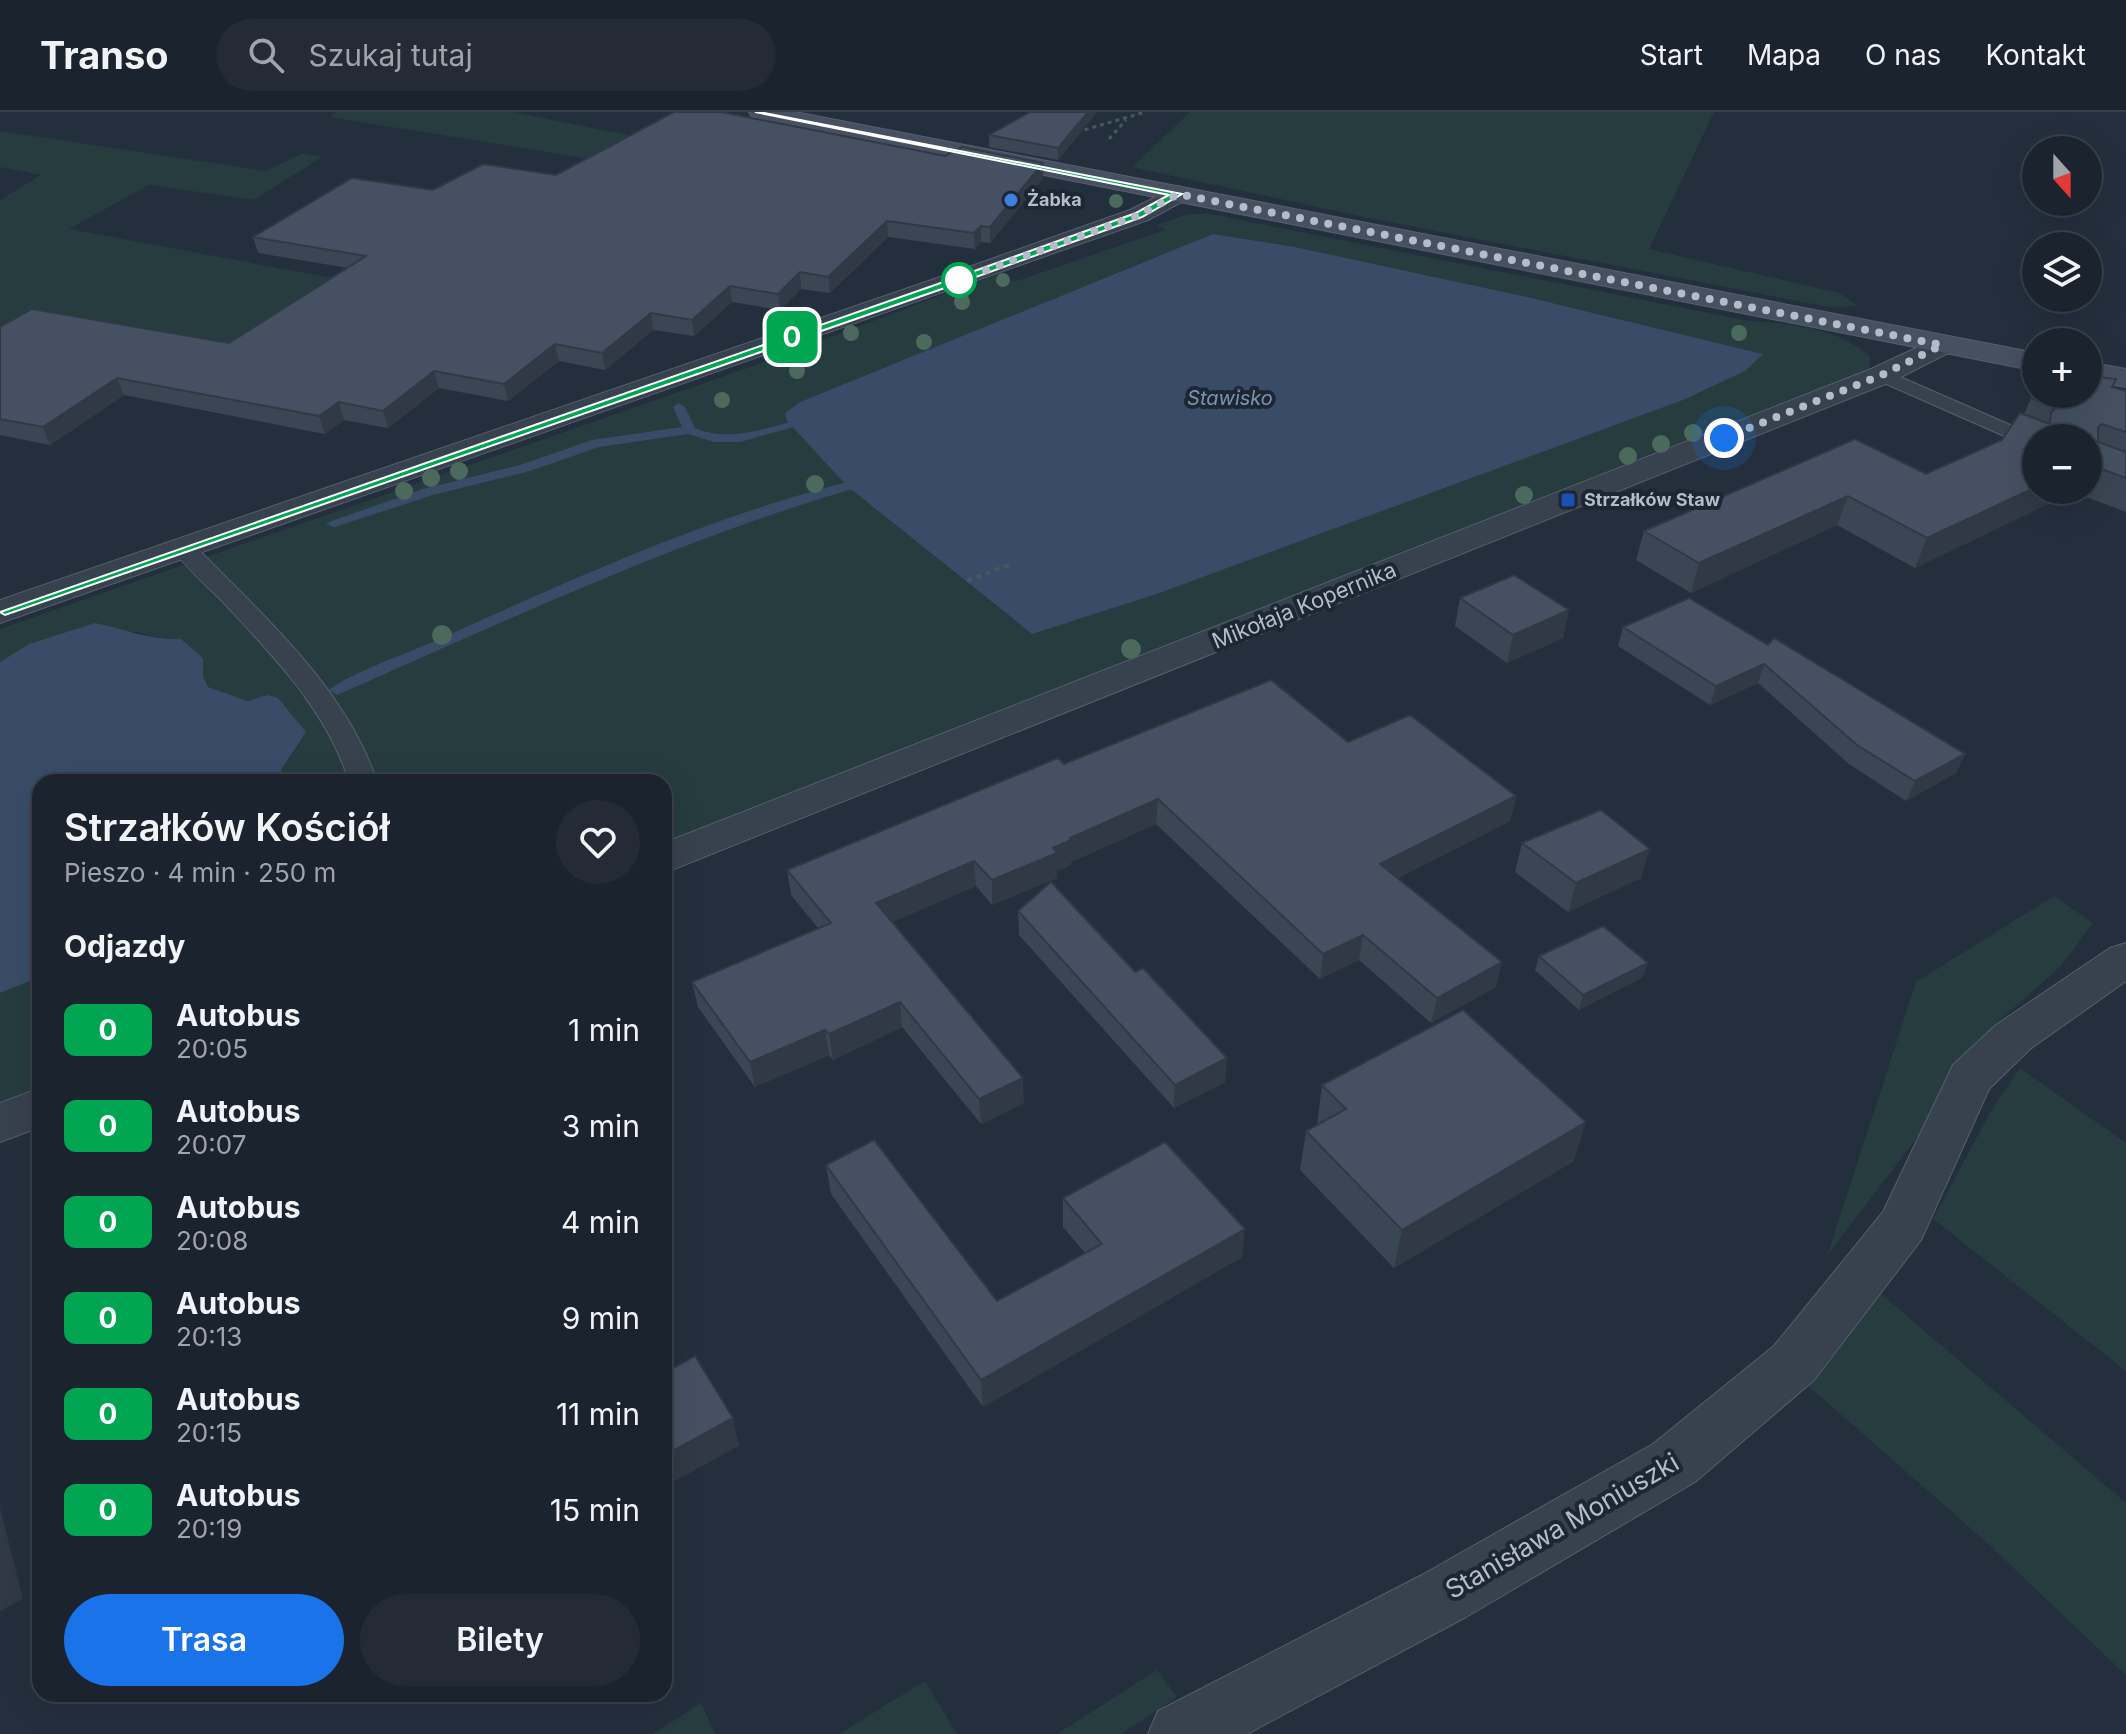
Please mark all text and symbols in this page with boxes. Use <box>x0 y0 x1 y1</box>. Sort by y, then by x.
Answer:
search box <box>216 19 776 91</box>
text: Transo <box>40 32 168 78</box>
icon: search <box>244 33 288 77</box>
text: Szukaj tutaj <box>308 37 473 73</box>
text: Start <box>1640 38 1703 72</box>
text: Mapa <box>1747 38 1821 72</box>
text: O nas <box>1865 38 1941 72</box>
text: Kontakt <box>1985 38 2086 72</box>
north arrow <box>2022 136 2102 216</box>
map controls <box>2022 136 2102 504</box>
place label: Żabka <box>1027 189 1082 210</box>
marker: Żabka <box>1002 191 1020 209</box>
button: layers <box>2022 232 2102 312</box>
unlabelled marker <box>942 263 976 297</box>
line badge: 0 <box>766 311 818 363</box>
text: 0 <box>783 320 801 354</box>
button: + <box>2022 328 2102 408</box>
water label: Stawisko <box>1187 386 1273 410</box>
your location <box>1704 418 1744 458</box>
button: − <box>2022 424 2102 504</box>
place label: Strzałków Staw <box>1584 489 1721 510</box>
marker: Strzałków Staw <box>1559 491 1577 509</box>
street label: Mikołaja Kopernika <box>1208 556 1400 654</box>
button: heart <box>556 800 640 884</box>
text: Strzałków Kościół <box>64 804 390 850</box>
text: Pieszo · 4 min · 250 m <box>64 857 336 888</box>
text: Odjazdy <box>64 928 185 964</box>
text: Autobus <box>176 997 301 1033</box>
text: 1 min <box>568 1012 640 1048</box>
text: 0 <box>99 1013 117 1047</box>
text: 20:05 <box>176 1033 248 1064</box>
text: Autobus <box>176 1093 301 1129</box>
text: 3 min <box>562 1108 640 1144</box>
text: 0 <box>99 1109 117 1143</box>
text: 20:07 <box>176 1129 246 1160</box>
text: Autobus <box>176 1189 301 1225</box>
text: 4 min <box>561 1204 640 1240</box>
text: 0 <box>99 1205 117 1239</box>
text: 20:08 <box>176 1225 248 1256</box>
text: Autobus <box>176 1285 301 1321</box>
text: 9 min <box>562 1300 640 1336</box>
text: 0 <box>99 1301 117 1335</box>
text: 20:13 <box>176 1321 242 1352</box>
text: Autobus <box>176 1381 301 1417</box>
text: 11 min <box>556 1396 640 1432</box>
text: 0 <box>99 1397 117 1431</box>
text: 20:15 <box>176 1417 242 1448</box>
street label: Stanisława Moniuszki <box>1440 1446 1684 1605</box>
text: Autobus <box>176 1477 301 1513</box>
text: 15 min <box>550 1492 640 1528</box>
text: 0 <box>99 1493 117 1527</box>
text: 20:19 <box>176 1513 242 1544</box>
button: Trasa <box>64 1594 344 1686</box>
button: Bilety <box>360 1594 640 1686</box>

